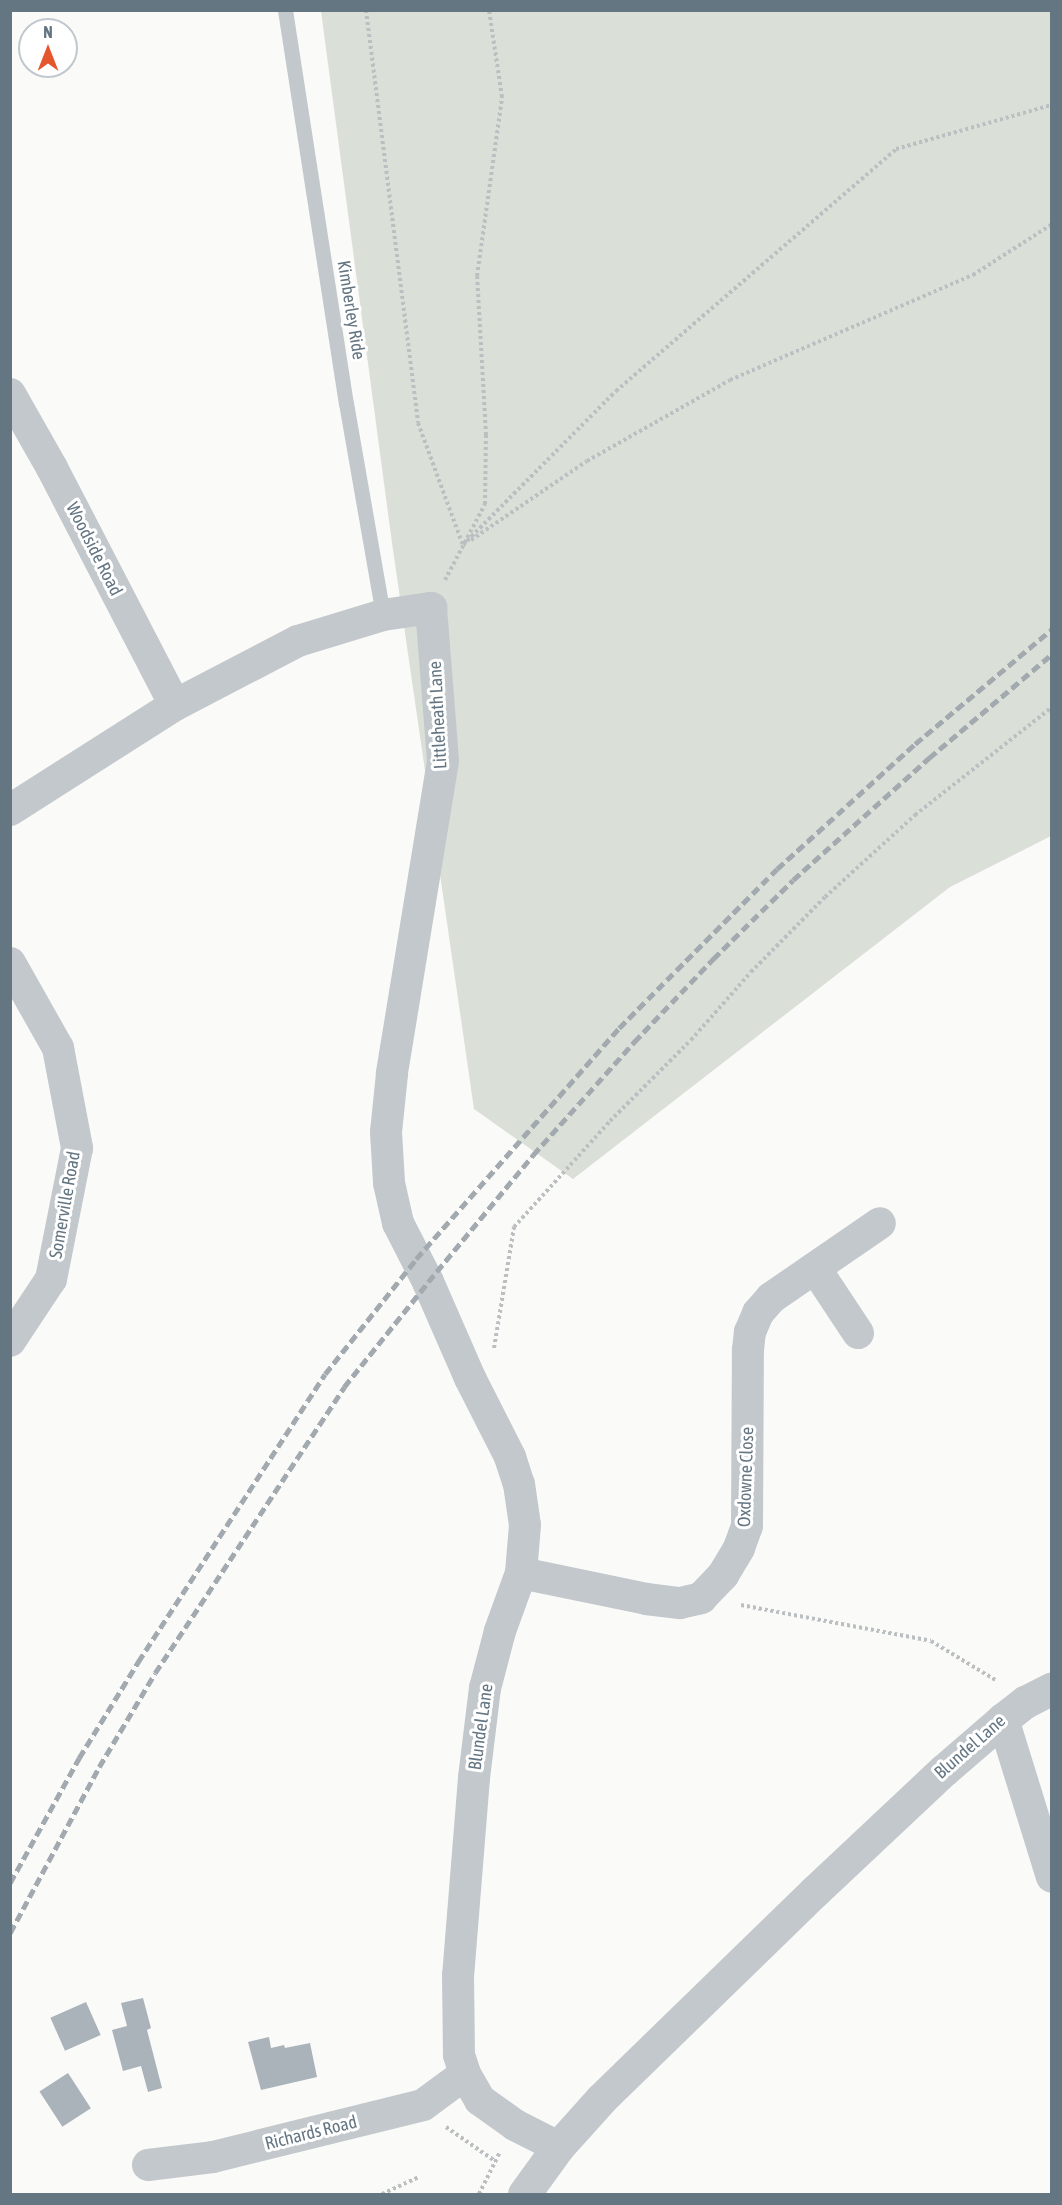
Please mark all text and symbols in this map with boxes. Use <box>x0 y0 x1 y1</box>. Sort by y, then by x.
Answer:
north arrow <box>18 18 78 78</box>
text: N <box>43 23 53 41</box>
street label: Kimberley Ride <box>332 259 370 361</box>
street label: Woodside Road <box>61 499 127 599</box>
street label: Littleheath Lane <box>424 660 452 770</box>
street label: Somerville Road <box>45 1150 85 1260</box>
street label: Oxdowne Close <box>733 1427 759 1527</box>
street label: Blundel Lane <box>464 1682 498 1772</box>
street label: Blundel Lane <box>930 1710 1010 1784</box>
street label: Richards Road <box>263 2111 359 2155</box>

